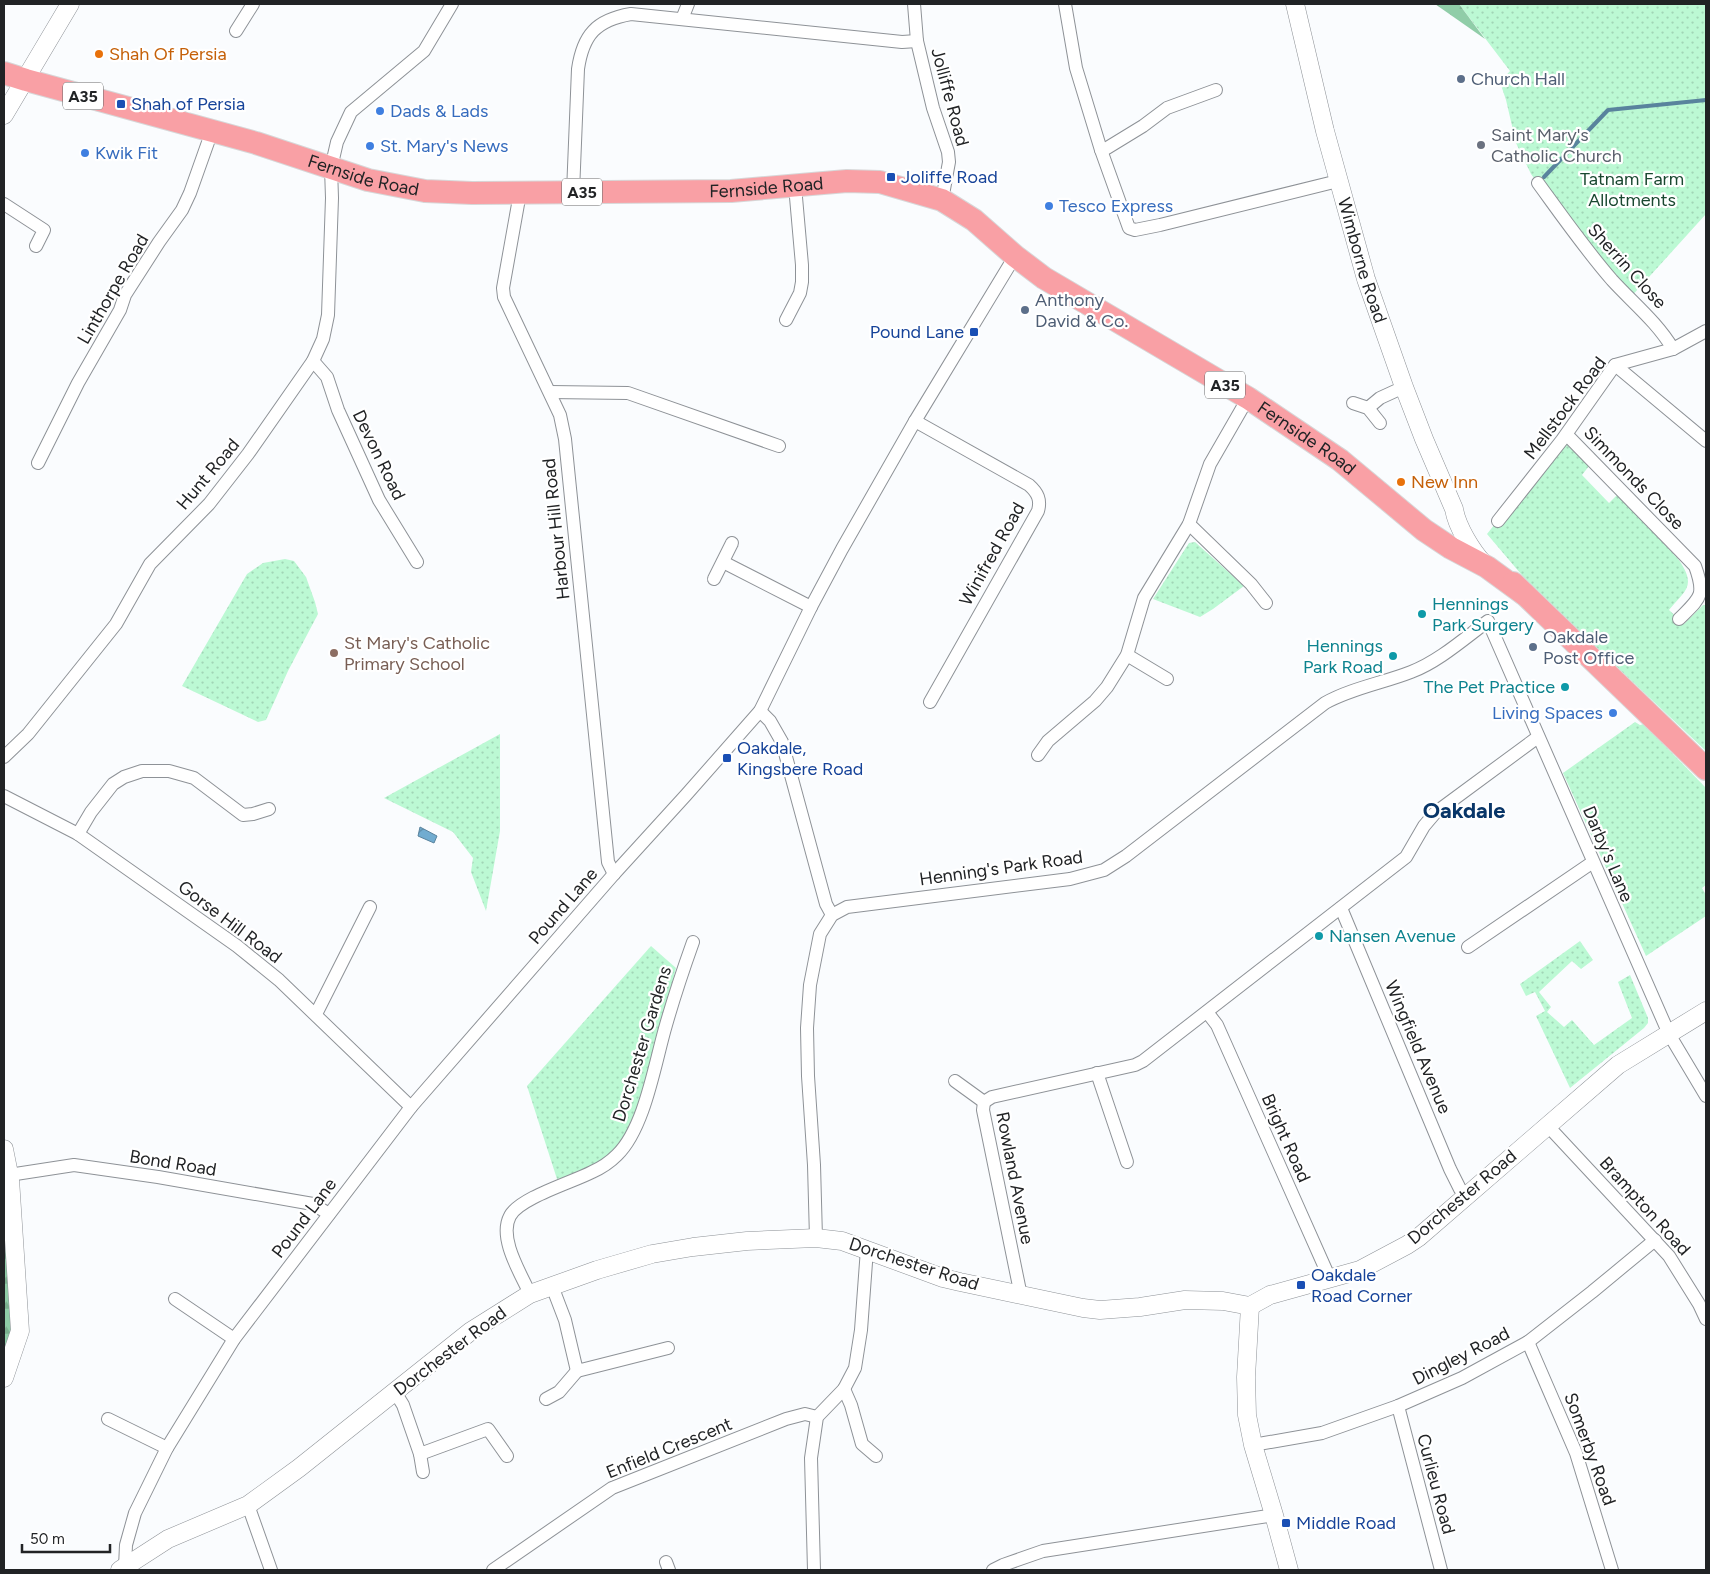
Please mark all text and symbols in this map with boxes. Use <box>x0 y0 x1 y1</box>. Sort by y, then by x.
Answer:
place label: Shah Of Persia <box>109 43 227 65</box>
street label: Jolliffe Road <box>926 45 974 149</box>
marker: Shah Of Persia <box>93 48 105 60</box>
place label: Church Hall <box>1471 68 1565 90</box>
marker: Church Hall <box>1455 73 1467 85</box>
road number: A35 <box>63 82 103 110</box>
place label: Shah of Persia <box>131 93 245 115</box>
marker: Shah of Persia <box>115 98 127 110</box>
place label: Dads & Lads <box>390 100 488 122</box>
marker: Dads & Lads <box>374 105 386 117</box>
place label: Saint Mary's Catholic Church <box>1491 124 1622 167</box>
place label: St. Mary's News <box>380 135 508 157</box>
marker: Saint Mary's Catholic Church <box>1475 139 1487 151</box>
marker: St. Mary's News <box>364 140 376 152</box>
place label: Kwik Fit <box>95 142 158 164</box>
marker: Kwik Fit <box>79 147 91 159</box>
street label: Fernside Road <box>305 150 421 201</box>
place label: Joliffe Road <box>901 166 998 188</box>
park label: Tatnam Farm Allotments <box>1580 168 1684 211</box>
marker: Joliffe Road <box>885 171 897 183</box>
street label: Fernside Road <box>709 172 824 202</box>
road number: A35 <box>562 178 602 206</box>
place label: Tesco Express <box>1059 195 1173 217</box>
street label: Wimborne Road <box>1333 195 1392 326</box>
marker: Tesco Express <box>1043 200 1055 212</box>
street label: Sherrin Close <box>1583 219 1671 313</box>
street label: Linthorpe Road <box>73 230 153 348</box>
place label: Anthony David & Co. <box>1035 289 1128 332</box>
marker: Anthony David & Co. <box>1019 304 1031 316</box>
place label: Pound Lane <box>870 321 964 343</box>
marker: Pound Lane <box>968 326 980 338</box>
street label: Mellstock Road <box>1519 352 1611 464</box>
road number: A35 <box>1205 372 1245 398</box>
street label: Fernside Road <box>1253 397 1360 480</box>
street label: Devon Road <box>348 406 410 504</box>
street label: Simmonds Close <box>1579 422 1689 534</box>
street label: Hunt Road <box>172 434 244 514</box>
street label: Harbour Hill Road <box>538 457 574 601</box>
place label: New Inn <box>1411 471 1478 493</box>
marker: New Inn <box>1395 476 1407 488</box>
street label: Winifred Road <box>955 499 1029 609</box>
place label: Hennings Park Surgery <box>1432 593 1534 636</box>
marker: Hennings Park Surgery <box>1416 608 1428 620</box>
place label: Oakdale Post Office <box>1543 626 1634 669</box>
place label: St Mary's Catholic Primary School <box>344 632 490 675</box>
place label: Hennings Park Road <box>1303 635 1383 678</box>
marker: Oakdale Post Office <box>1527 641 1539 653</box>
marker: St Mary's Catholic Primary School <box>328 647 340 659</box>
marker: Hennings Park Road <box>1387 650 1399 662</box>
place label: The Pet Practice <box>1424 676 1555 698</box>
marker: The Pet Practice <box>1559 681 1571 693</box>
place label: Living Spaces <box>1492 702 1603 724</box>
marker: Living Spaces <box>1607 707 1619 719</box>
place label: Oakdale, Kingsbere Road <box>737 737 863 780</box>
marker: Oakdale, Kingsbere Road <box>721 752 733 764</box>
district label: Oakdale <box>1423 797 1505 824</box>
street label: Darby's Lane <box>1578 803 1638 906</box>
street label: Henning's Park Road <box>918 846 1084 890</box>
street label: Pound Lane <box>524 863 602 949</box>
street label: Gorse Hill Road <box>174 876 286 968</box>
place label: Nansen Avenue <box>1329 925 1456 947</box>
marker: Nansen Avenue <box>1313 930 1325 942</box>
street label: Dorchester Gardens <box>608 963 676 1125</box>
street label: Wingfield Avenue <box>1380 977 1456 1117</box>
street label: Bright Road <box>1257 1090 1315 1186</box>
street label: Rowland Avenue <box>991 1110 1039 1246</box>
street label: Bond Road <box>128 1145 218 1181</box>
street label: Dorchester Road <box>1403 1145 1521 1249</box>
street label: Brampton Road <box>1595 1152 1695 1260</box>
street label: Pound Lane <box>267 1174 341 1262</box>
street label: Dorchester Road <box>846 1233 982 1295</box>
place label: Oakdale Road Corner <box>1311 1264 1412 1307</box>
marker: Oakdale Road Corner <box>1295 1279 1307 1291</box>
street label: Dorchester Road <box>389 1301 511 1401</box>
street label: Dingley Road <box>1409 1322 1513 1390</box>
street label: Somerby Road <box>1559 1390 1621 1508</box>
street label: Enfield Crescent <box>603 1413 735 1483</box>
street label: Curlieu Road <box>1412 1431 1460 1537</box>
place label: Middle Road <box>1296 1512 1396 1534</box>
marker: Middle Road <box>1280 1517 1292 1529</box>
scale bar <box>22 1522 110 1554</box>
text: 50 m <box>30 1530 65 1548</box>

